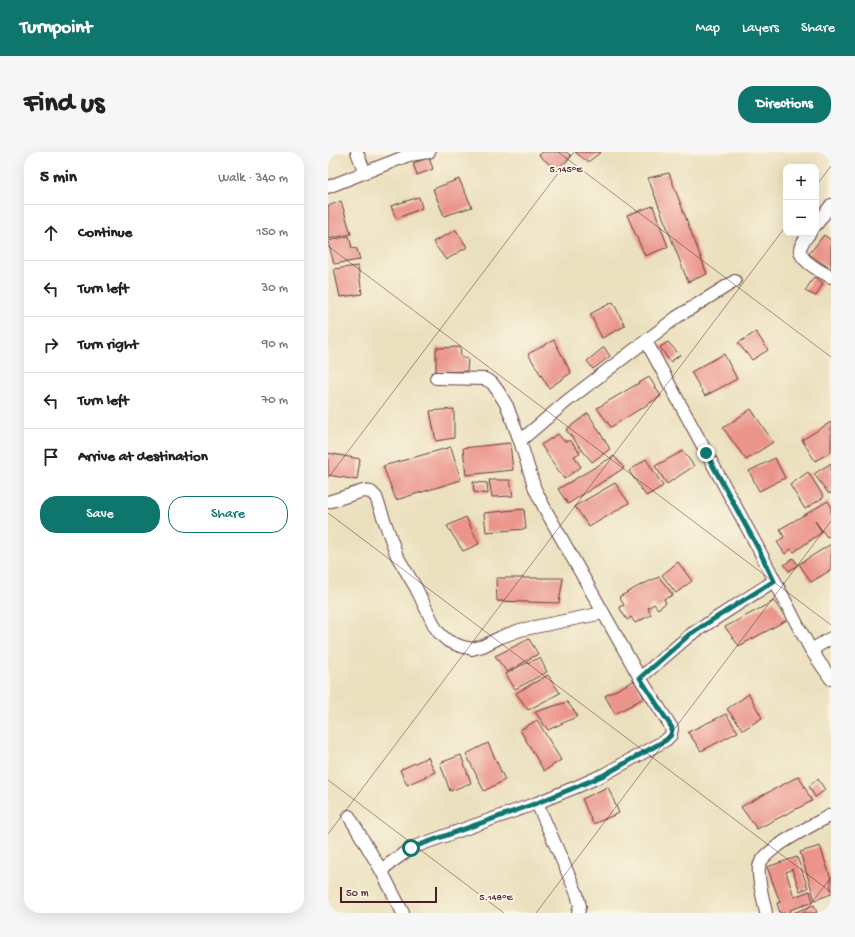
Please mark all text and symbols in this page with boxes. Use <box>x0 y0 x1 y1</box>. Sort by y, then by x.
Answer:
text: Turnpoint <box>20 17 92 40</box>
text: Map <box>696 20 720 37</box>
text: Layers <box>742 20 779 37</box>
text: Share <box>801 20 835 37</box>
button: Directions <box>738 86 831 123</box>
text: Find us <box>24 88 104 121</box>
text: 5.145°E <box>549 164 583 176</box>
map controls <box>783 164 819 236</box>
button: + <box>783 164 819 200</box>
text: 5 min <box>40 168 77 188</box>
text: Walk · 340 m <box>218 171 288 186</box>
button: − <box>783 200 819 236</box>
icon: ahead <box>40 222 62 244</box>
text: Continue <box>78 224 132 242</box>
text: 150 m <box>256 225 288 240</box>
icon: left <box>40 278 62 300</box>
text: Turn left <box>78 280 129 298</box>
text: 30 m <box>262 281 288 296</box>
icon: right <box>40 334 62 356</box>
text: Turn right <box>78 336 138 354</box>
text: 90 m <box>262 337 288 352</box>
icon: left <box>40 390 62 412</box>
text: Turn left <box>78 392 129 410</box>
text: 70 m <box>262 393 288 408</box>
route end <box>697 444 715 462</box>
icon: arrive <box>40 446 62 468</box>
text: Arrive at destination <box>78 448 208 466</box>
button: Save <box>40 496 160 533</box>
button: Share <box>168 496 288 533</box>
route start <box>402 839 420 857</box>
scale bar <box>340 885 437 904</box>
text: 50 m <box>346 888 368 900</box>
text: 5.148°E <box>479 892 513 904</box>

